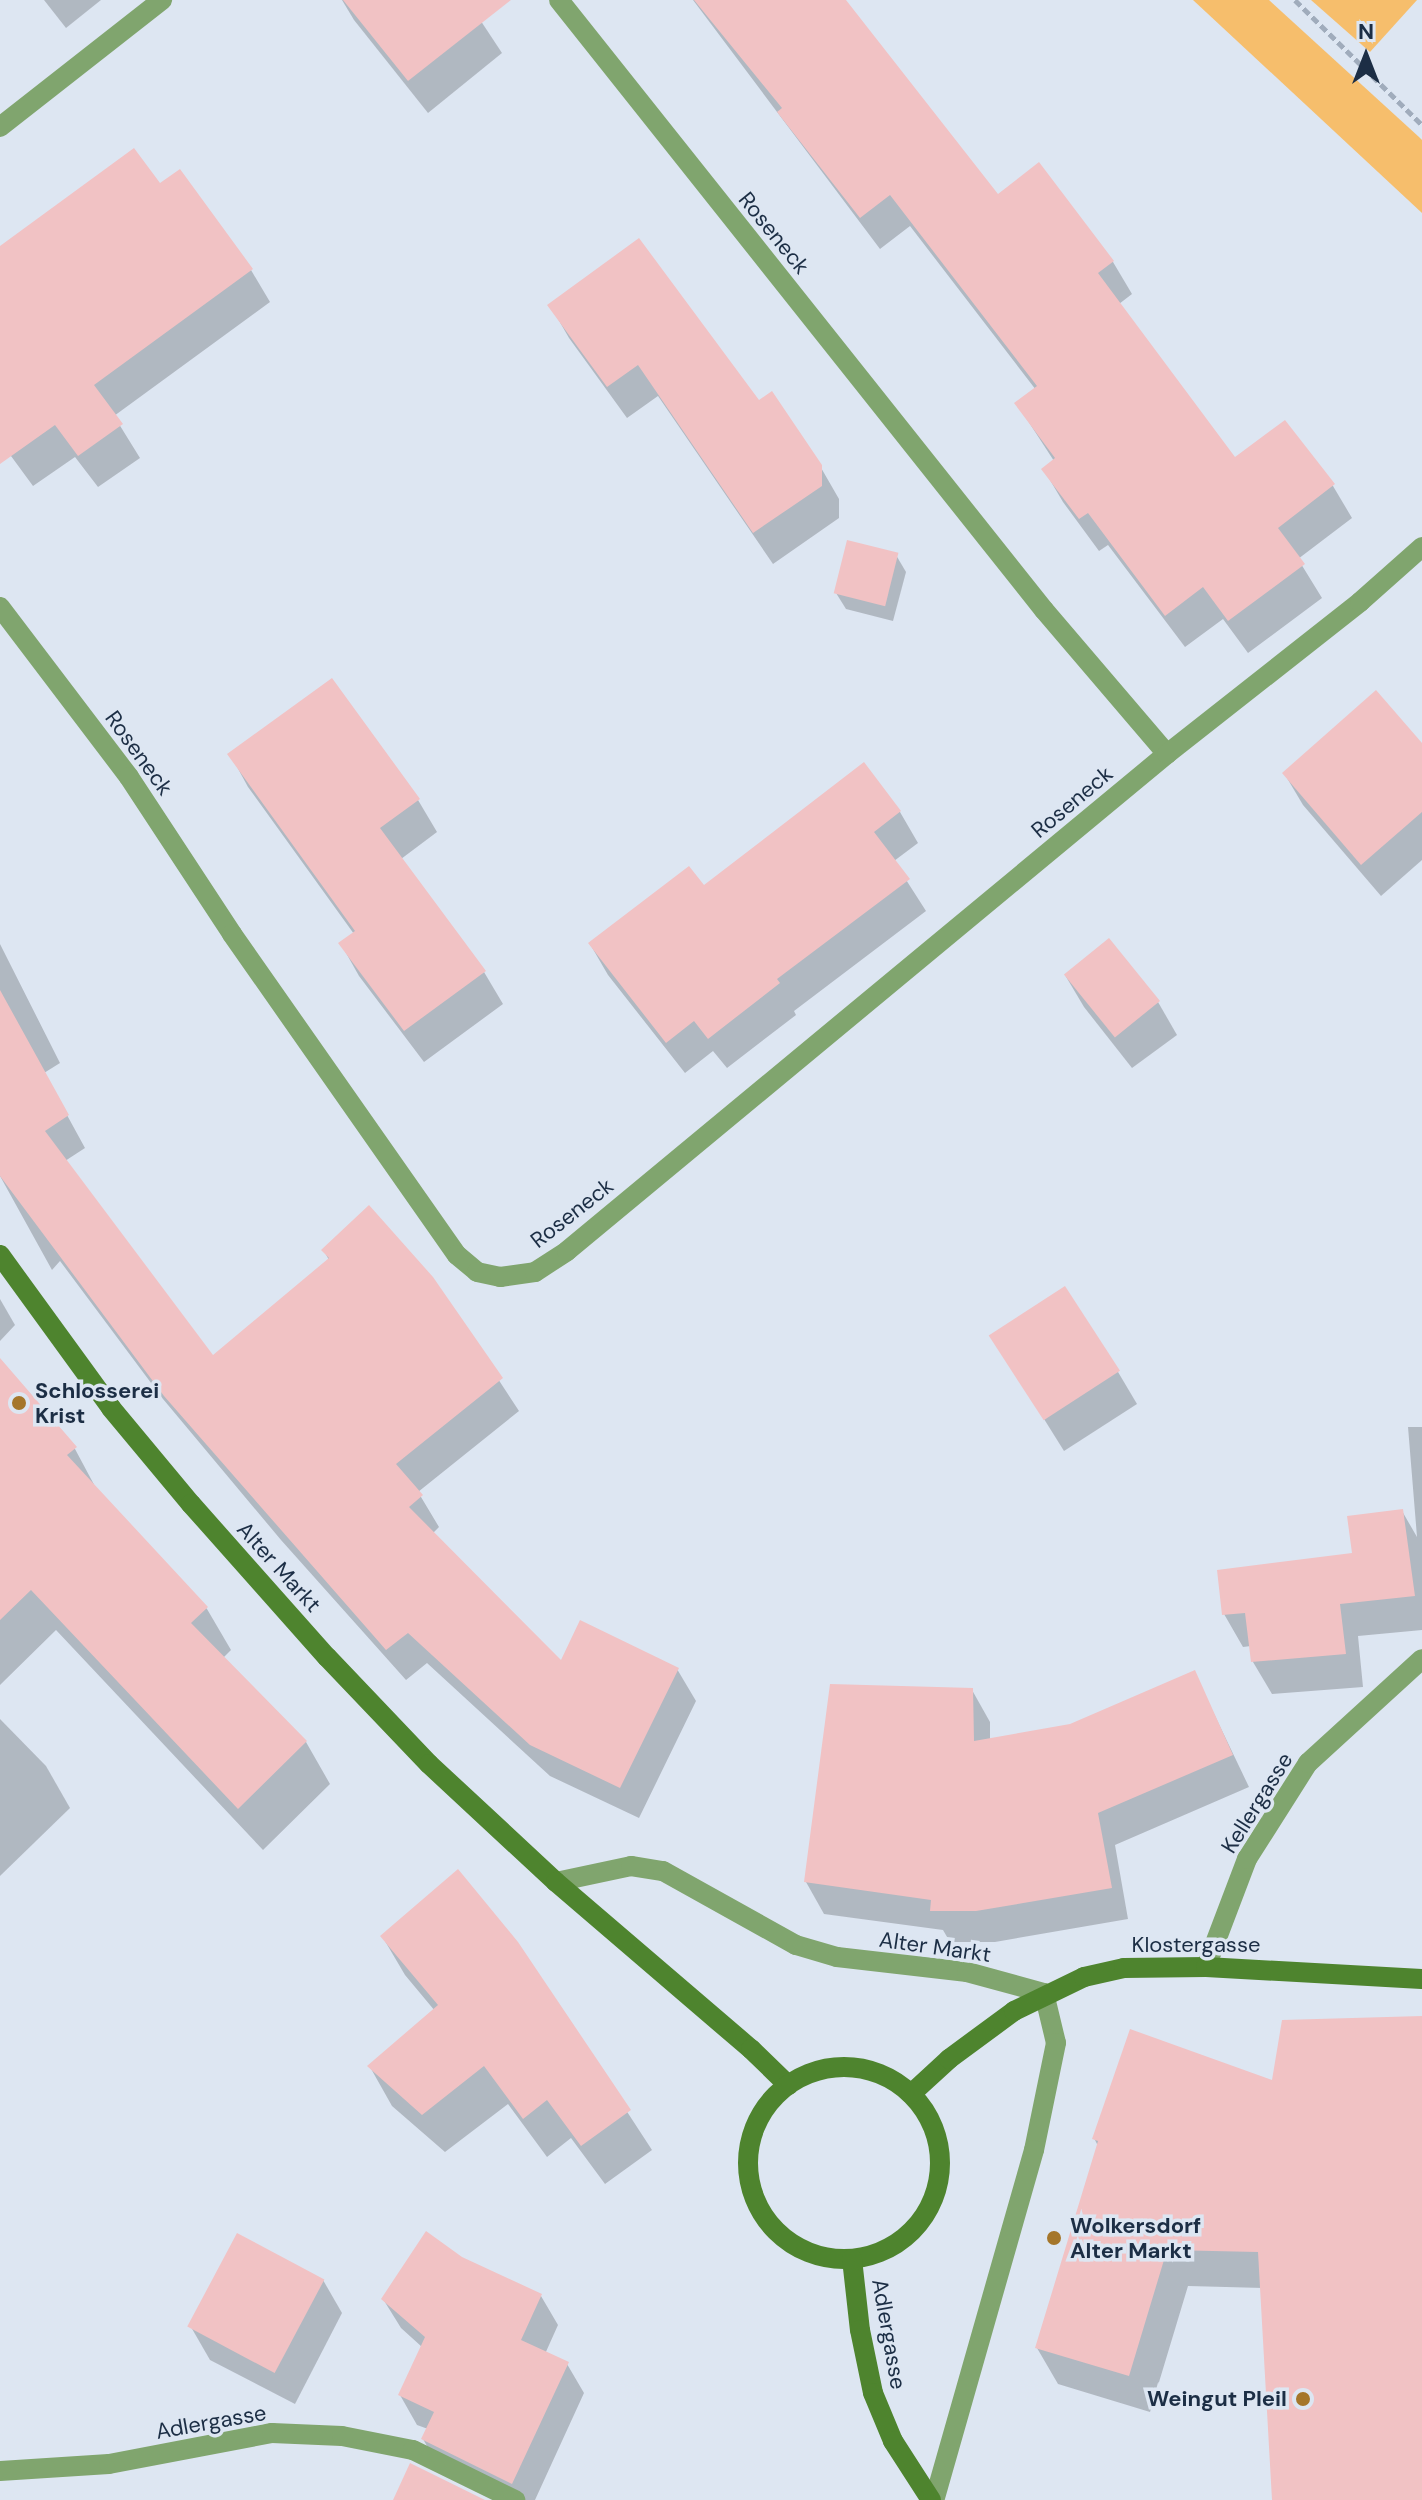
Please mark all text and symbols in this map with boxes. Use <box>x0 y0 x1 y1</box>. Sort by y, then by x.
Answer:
north arrow <box>1326 16 1406 96</box>
text: N <box>1358 17 1374 46</box>
street label: Roseneck <box>733 187 815 279</box>
street label: Roseneck <box>100 706 178 800</box>
street label: Roseneck <box>1026 760 1118 844</box>
street label: Roseneck <box>525 1172 619 1254</box>
place label: Schlosserei Krist <box>35 1377 159 1428</box>
marker: Schlosserei Krist <box>10 1394 28 1412</box>
street label: Alter Markt <box>232 1516 326 1618</box>
street label: Kellergasse <box>1216 1748 1298 1858</box>
street label: Alter Markt <box>877 1926 993 1968</box>
street label: Klostergasse <box>1132 1932 1260 1958</box>
place label: Wolkersdorf Alter Markt <box>1070 2212 1201 2264</box>
marker: Wolkersdorf Alter Markt <box>1045 2229 1063 2247</box>
street label: Adlergasse <box>866 2277 912 2391</box>
place label: Weingut Pleil <box>1147 2386 1287 2412</box>
marker: Weingut Pleil <box>1294 2390 1312 2408</box>
street label: Adlergasse <box>154 2399 268 2445</box>

